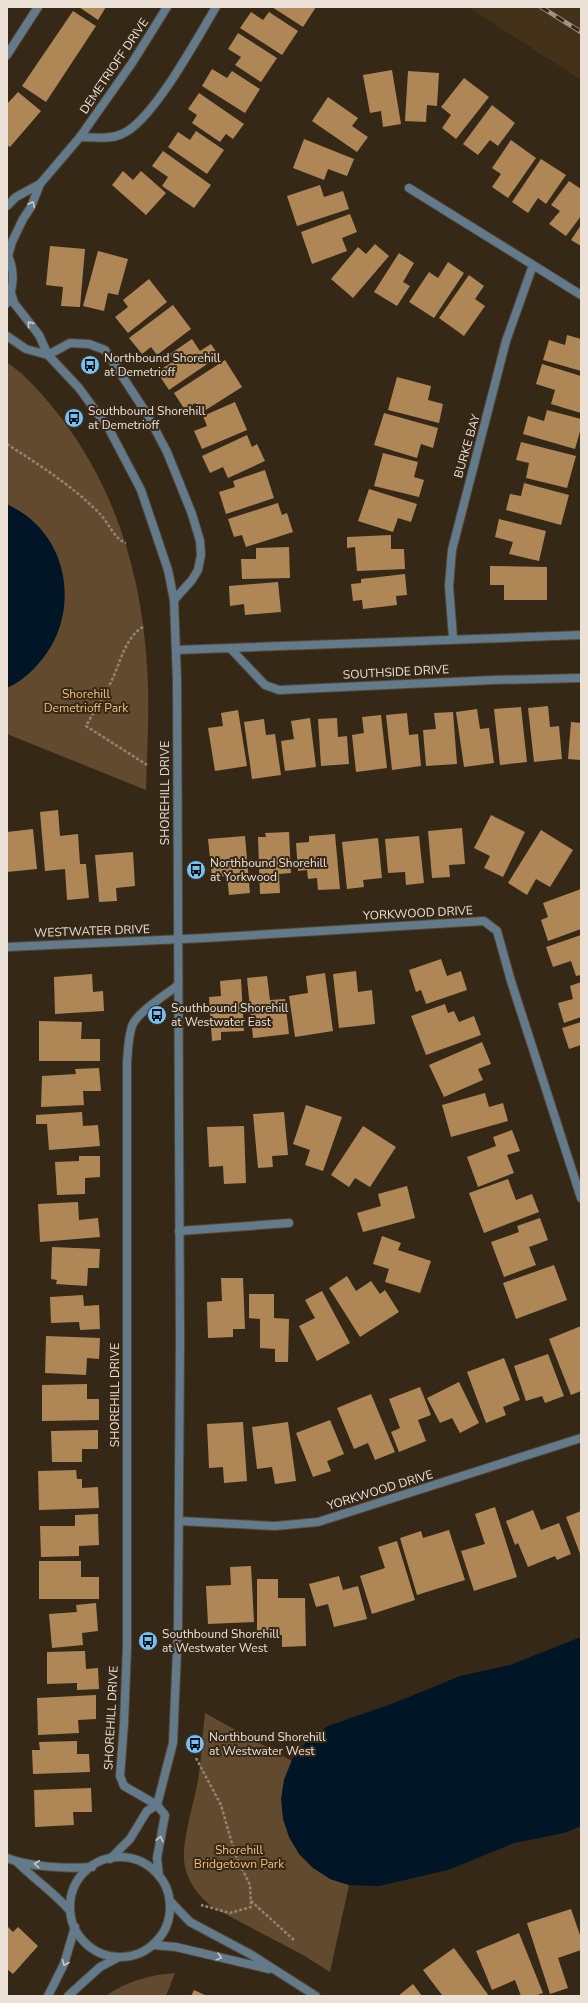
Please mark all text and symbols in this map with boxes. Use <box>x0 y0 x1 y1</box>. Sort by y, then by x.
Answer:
street label: DEMETRIOFF DRIVE <box>76 15 152 117</box>
one-way arrow <box>27 201 34 208</box>
one-way arrow <box>28 321 35 328</box>
place label: Northbound Shorehill at Demetrioff <box>104 350 221 380</box>
bus stop icon: Northbound Shorehill at Demetrioff <box>79 354 101 376</box>
place label: Southbound Shorehill at Demetrioff <box>88 403 206 433</box>
bus stop icon: Southbound Shorehill at Demetrioff <box>63 407 85 429</box>
street label: BURKE BAY <box>450 411 484 480</box>
street label: SOUTHSIDE DRIVE <box>342 661 450 683</box>
park label: Shorehill Demetrioff Park <box>44 686 129 716</box>
street label: SHOREHILL DRIVE <box>157 741 173 845</box>
place label: Northbound Shorehill at Yorkwood <box>210 855 327 885</box>
bus stop icon: Northbound Shorehill at Yorkwood <box>185 859 207 881</box>
street label: YORKWOOD DRIVE <box>362 902 473 924</box>
street label: WESTWATER DRIVE <box>34 921 150 941</box>
place label: Southbound Shorehill at Westwater East <box>171 1000 289 1030</box>
bus stop icon: Southbound Shorehill at Westwater East <box>146 1004 168 1026</box>
street label: SHOREHILL DRIVE <box>107 1343 123 1447</box>
street label: YORKWOOD DRIVE <box>324 1466 435 1514</box>
place label: Southbound Shorehill at Westwater West <box>162 1626 280 1656</box>
bus stop icon: Southbound Shorehill at Westwater West <box>137 1630 159 1652</box>
street label: SHOREHILL DRIVE <box>100 1665 122 1771</box>
place label: Northbound Shorehill at Westwater West <box>209 1729 326 1759</box>
bus stop icon: Northbound Shorehill at Westwater West <box>184 1733 206 1755</box>
one-way arrow <box>155 1836 163 1842</box>
park label: Shorehill Bridgetown Park <box>194 1842 285 1872</box>
one-way arrow <box>34 1860 40 1869</box>
one-way arrow <box>216 1952 223 1961</box>
one-way arrow <box>61 1959 69 1966</box>

